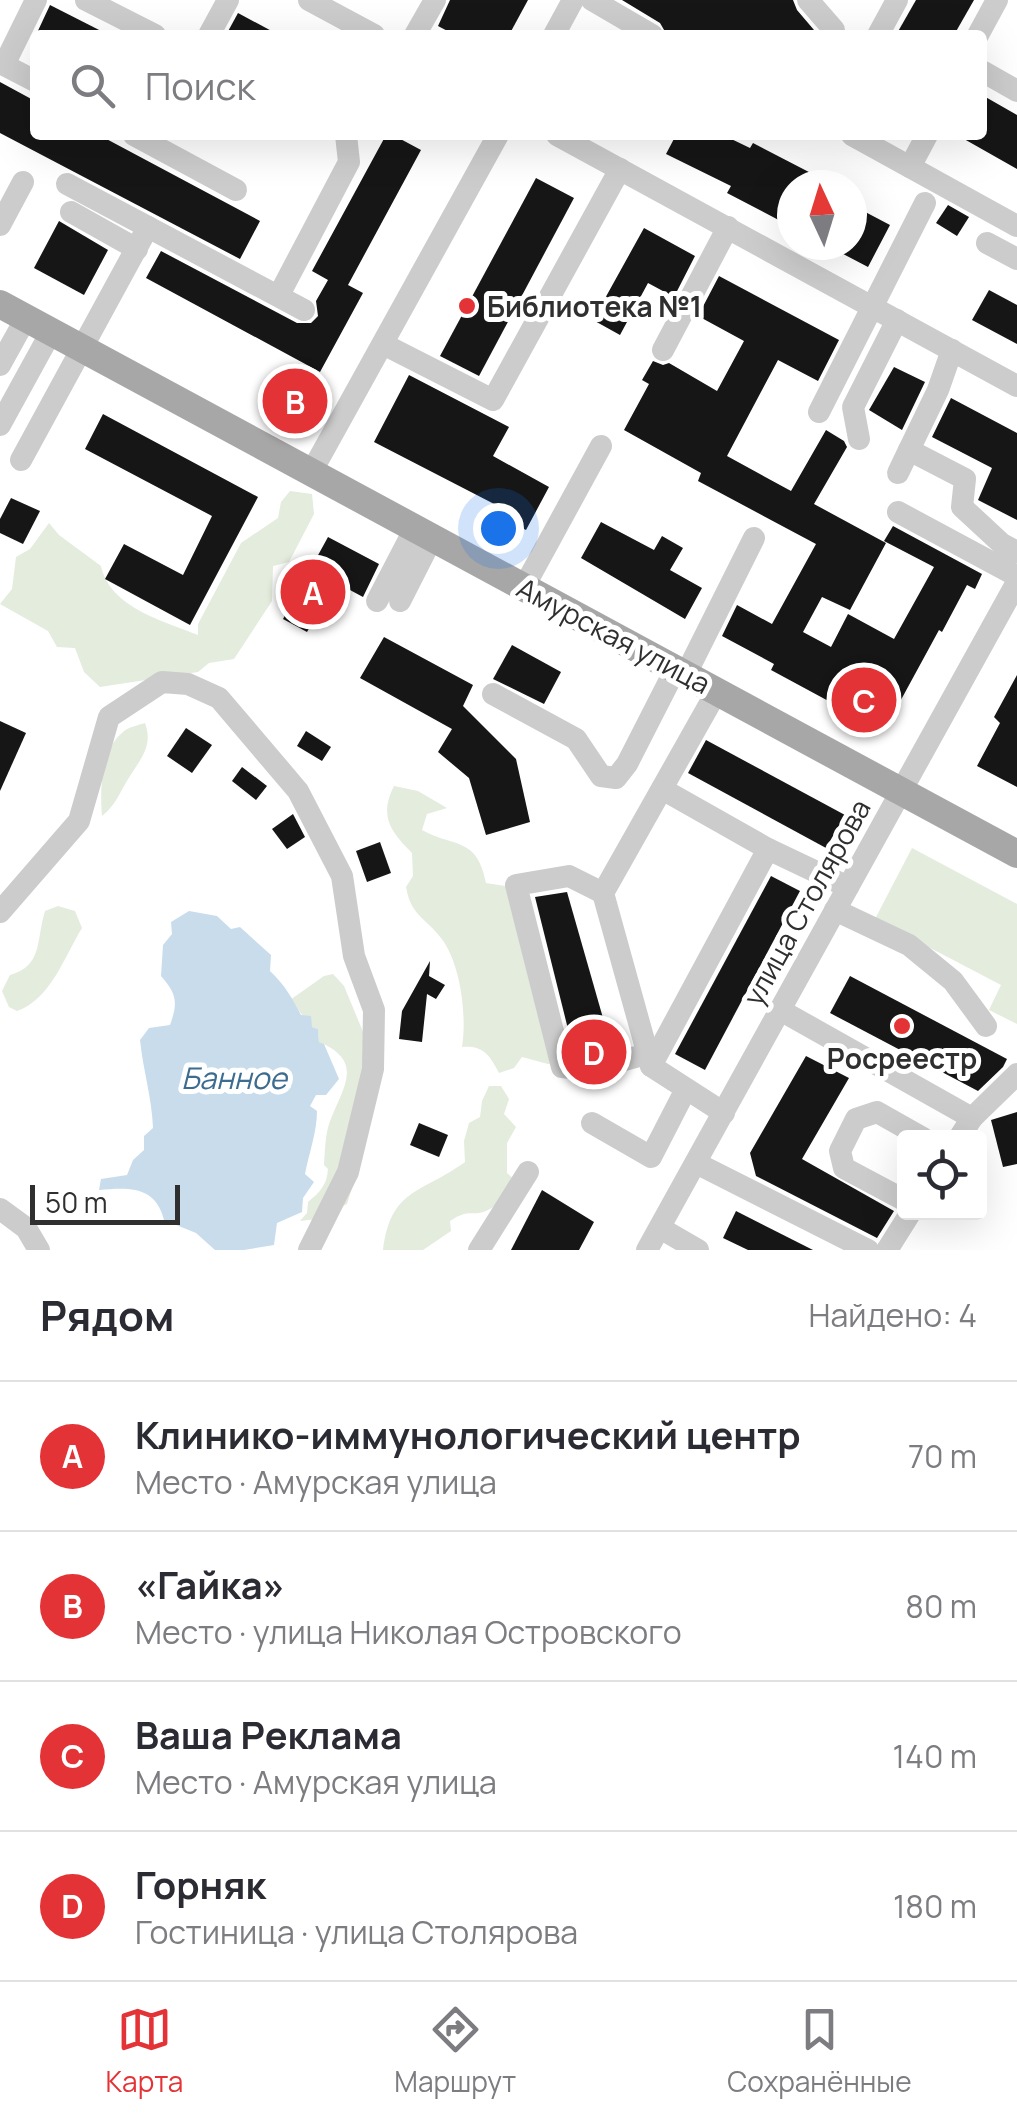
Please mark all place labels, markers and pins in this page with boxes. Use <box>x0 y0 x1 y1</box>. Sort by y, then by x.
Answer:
place label: Библиотека №1 <box>487 287 702 325</box>
marker: Библиотека №1 <box>456 295 478 317</box>
pin: B <box>262 364 328 438</box>
pin: A <box>280 554 346 630</box>
pin: C <box>832 662 896 738</box>
pin: D <box>562 1014 626 1090</box>
marker: Росреестр <box>891 1015 913 1037</box>
place label: Росреестр <box>827 1039 977 1077</box>

